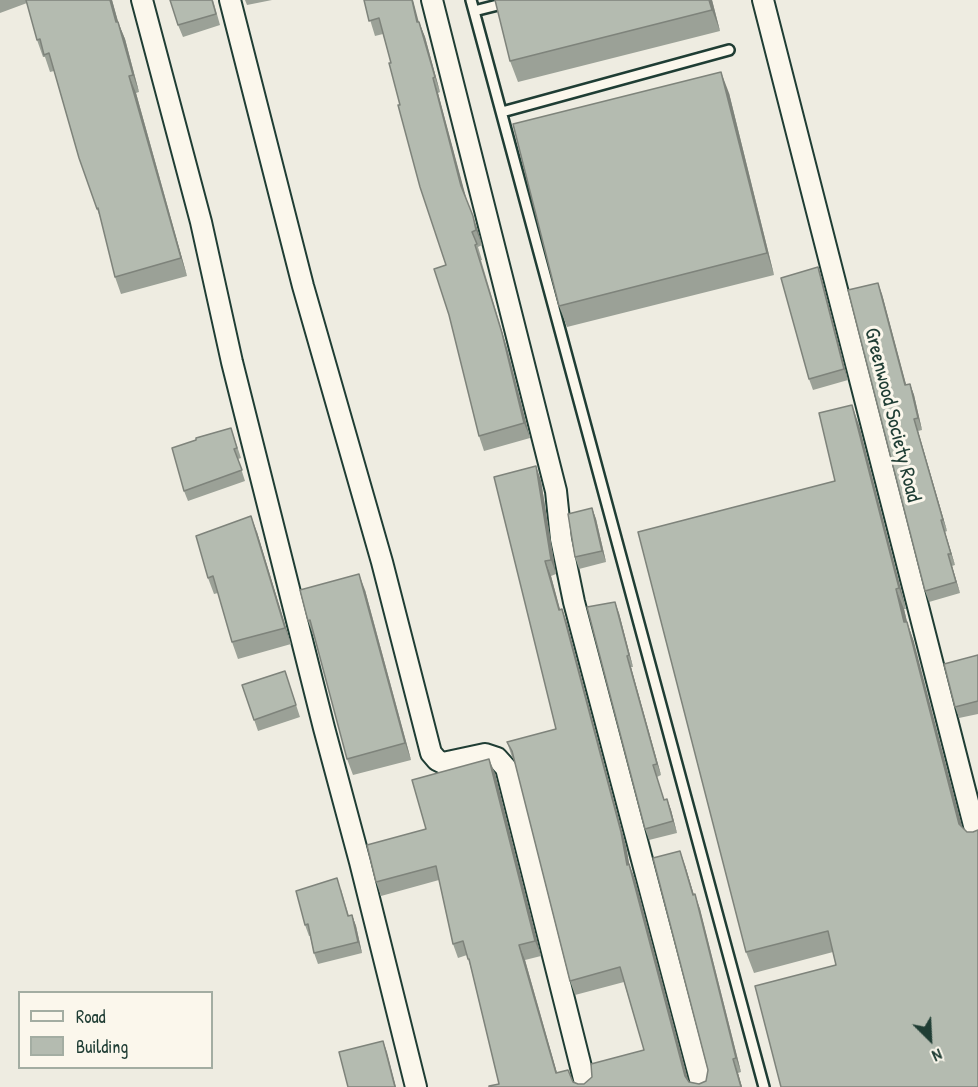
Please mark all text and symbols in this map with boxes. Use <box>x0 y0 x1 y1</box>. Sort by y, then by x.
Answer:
street label: Greenwood Society Road <box>858 325 926 505</box>
legend <box>18 991 213 1069</box>
text: Road <box>76 1004 106 1029</box>
north arrow <box>900 1009 960 1069</box>
text: Building <box>76 1034 128 1059</box>
text: N <box>929 1044 946 1067</box>

